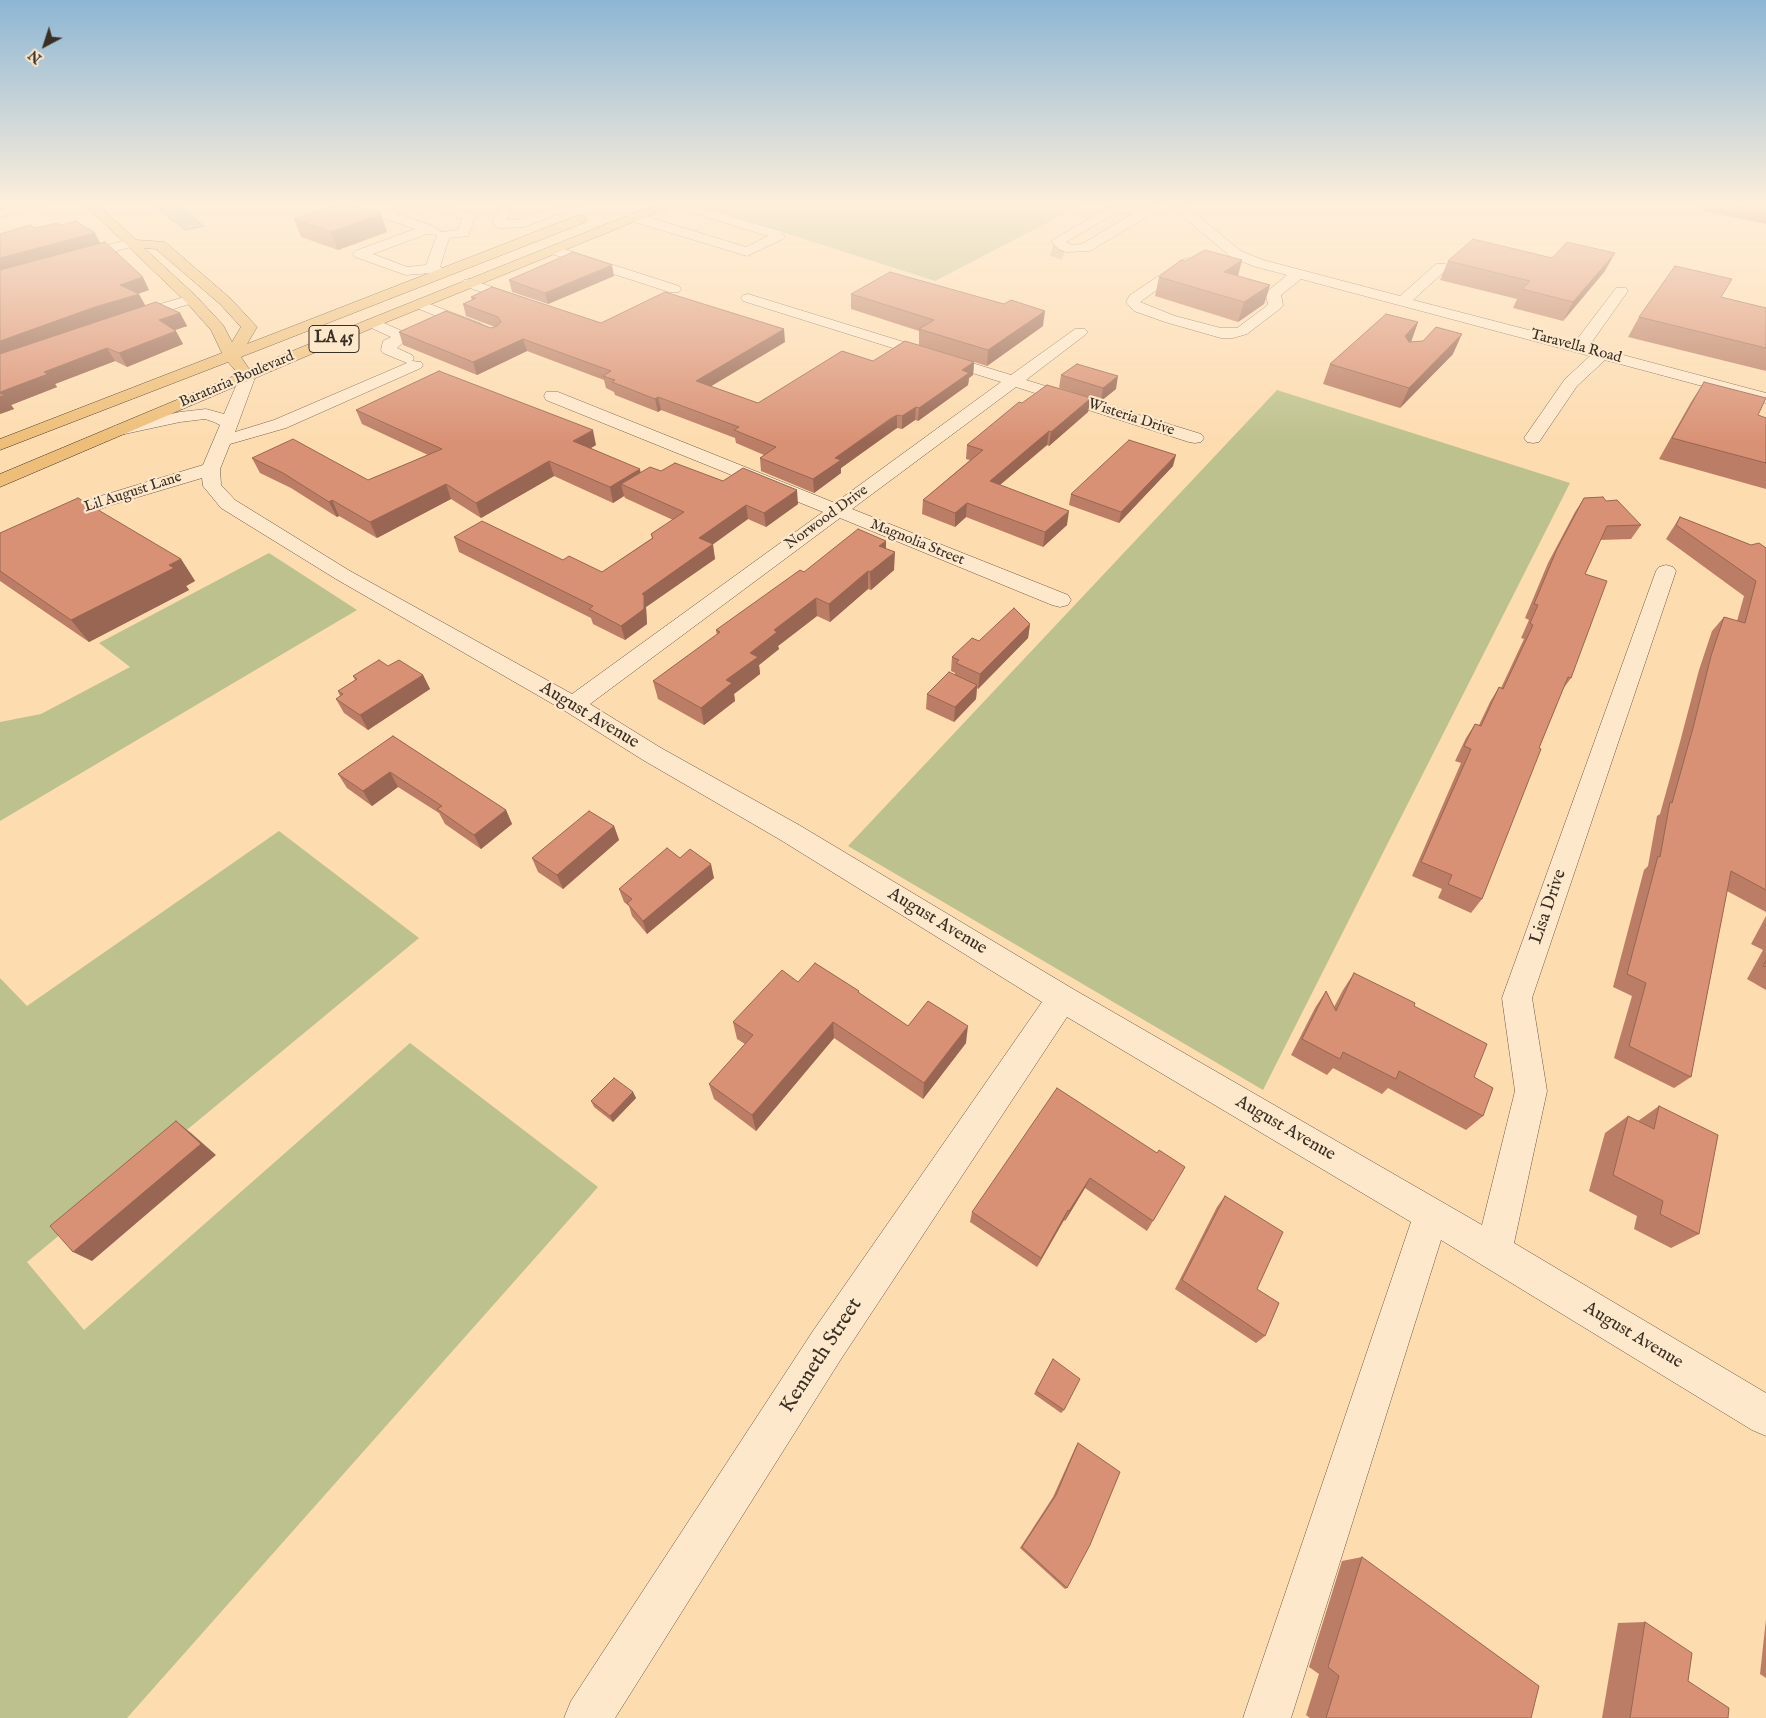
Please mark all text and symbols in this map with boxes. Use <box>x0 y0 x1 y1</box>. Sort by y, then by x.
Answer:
north arrow <box>20 20 70 70</box>
text: N <box>25 46 46 67</box>
road number: LA 45 <box>309 326 359 352</box>
street label: Taravella Road <box>1529 326 1623 368</box>
street label: Barataria Boulevard <box>177 348 297 412</box>
street label: Wisteria Drive <box>1085 396 1177 440</box>
street label: Lil August Lane <box>82 469 184 517</box>
street label: Norwood Drive <box>782 482 872 554</box>
street label: Magnolia Street <box>867 516 967 570</box>
street label: August Avenue <box>535 678 643 754</box>
street label: Lisa Drive <box>1526 867 1572 947</box>
street label: August Avenue <box>883 884 991 960</box>
street label: August Avenue <box>1231 1092 1339 1166</box>
street label: Kenneth Street <box>775 1294 869 1418</box>
street label: August Avenue <box>1579 1298 1687 1374</box>

